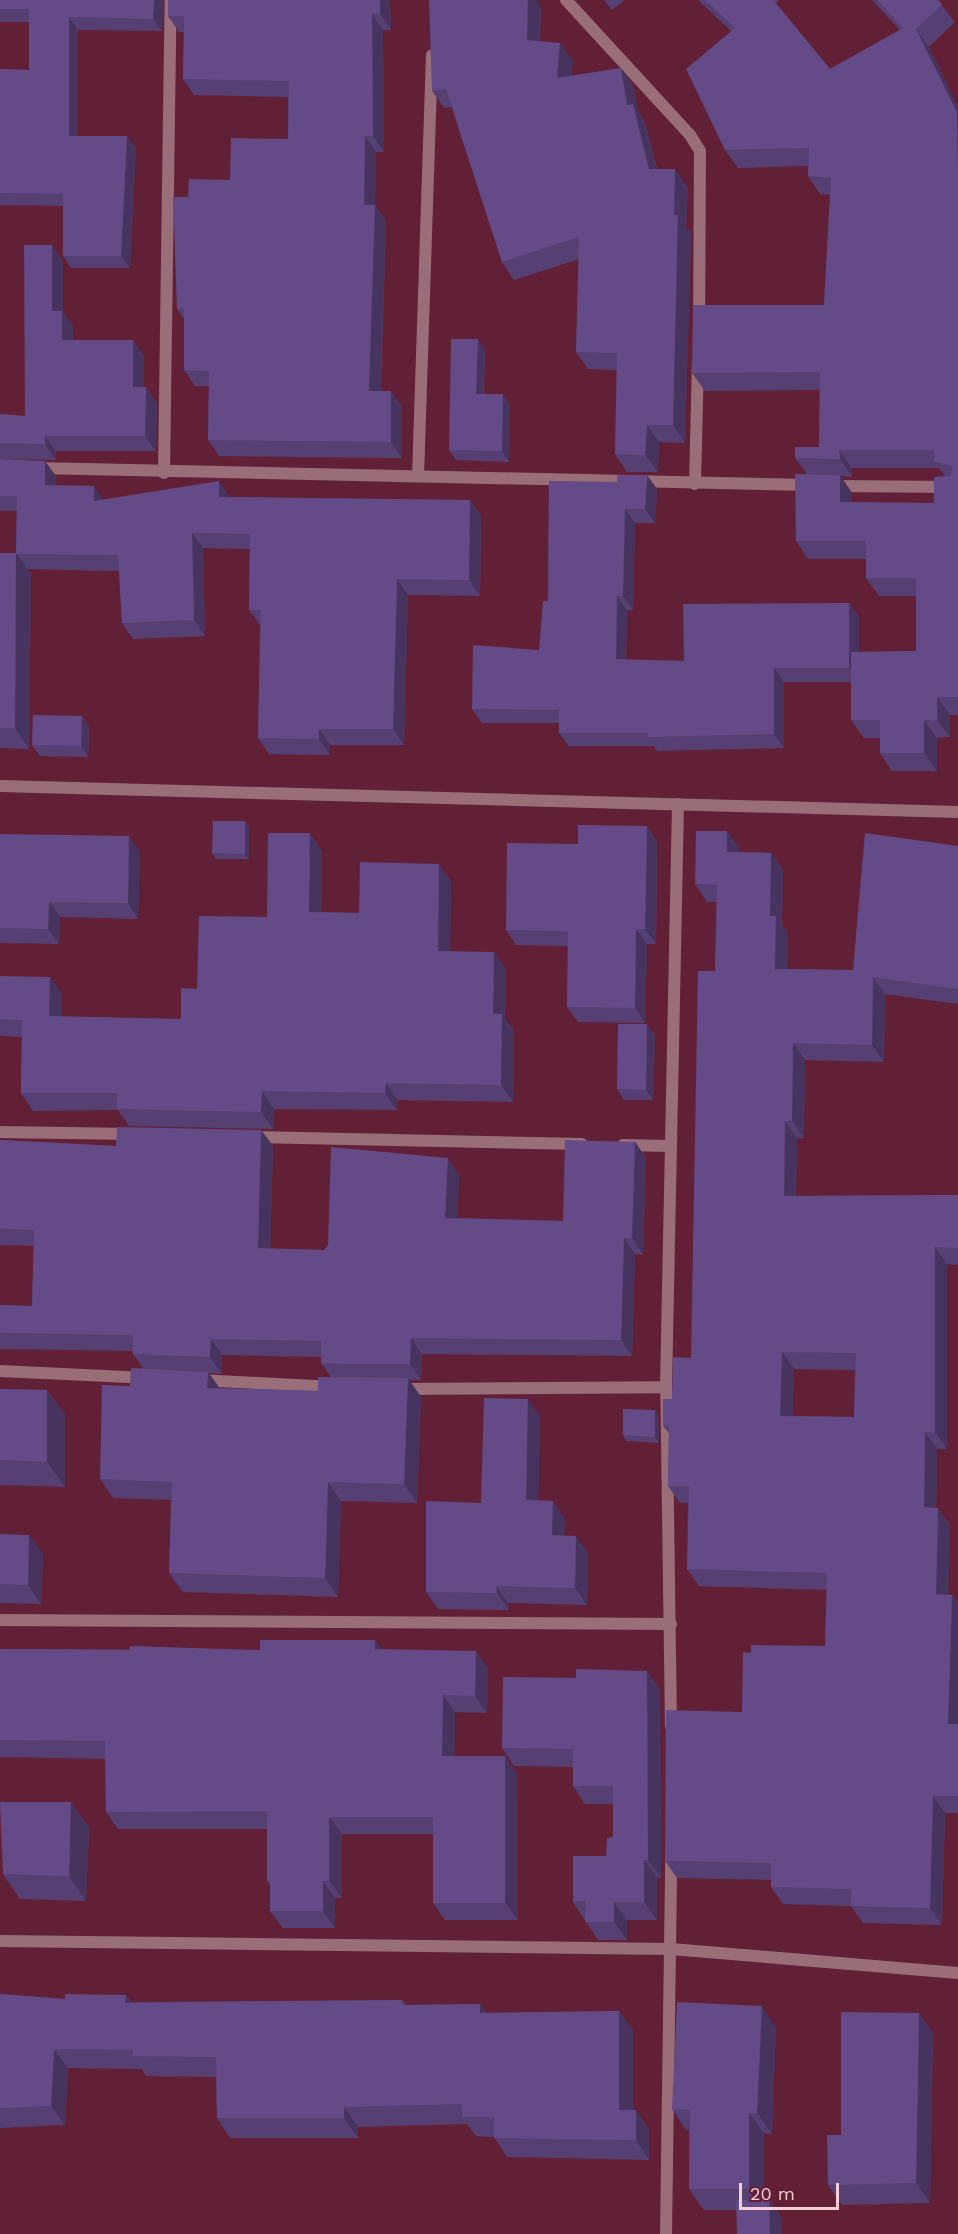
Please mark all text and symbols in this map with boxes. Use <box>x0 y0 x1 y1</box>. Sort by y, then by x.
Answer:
scale bar <box>742 2171 842 2209</box>
text: 20 m <box>750 2183 795 2204</box>

